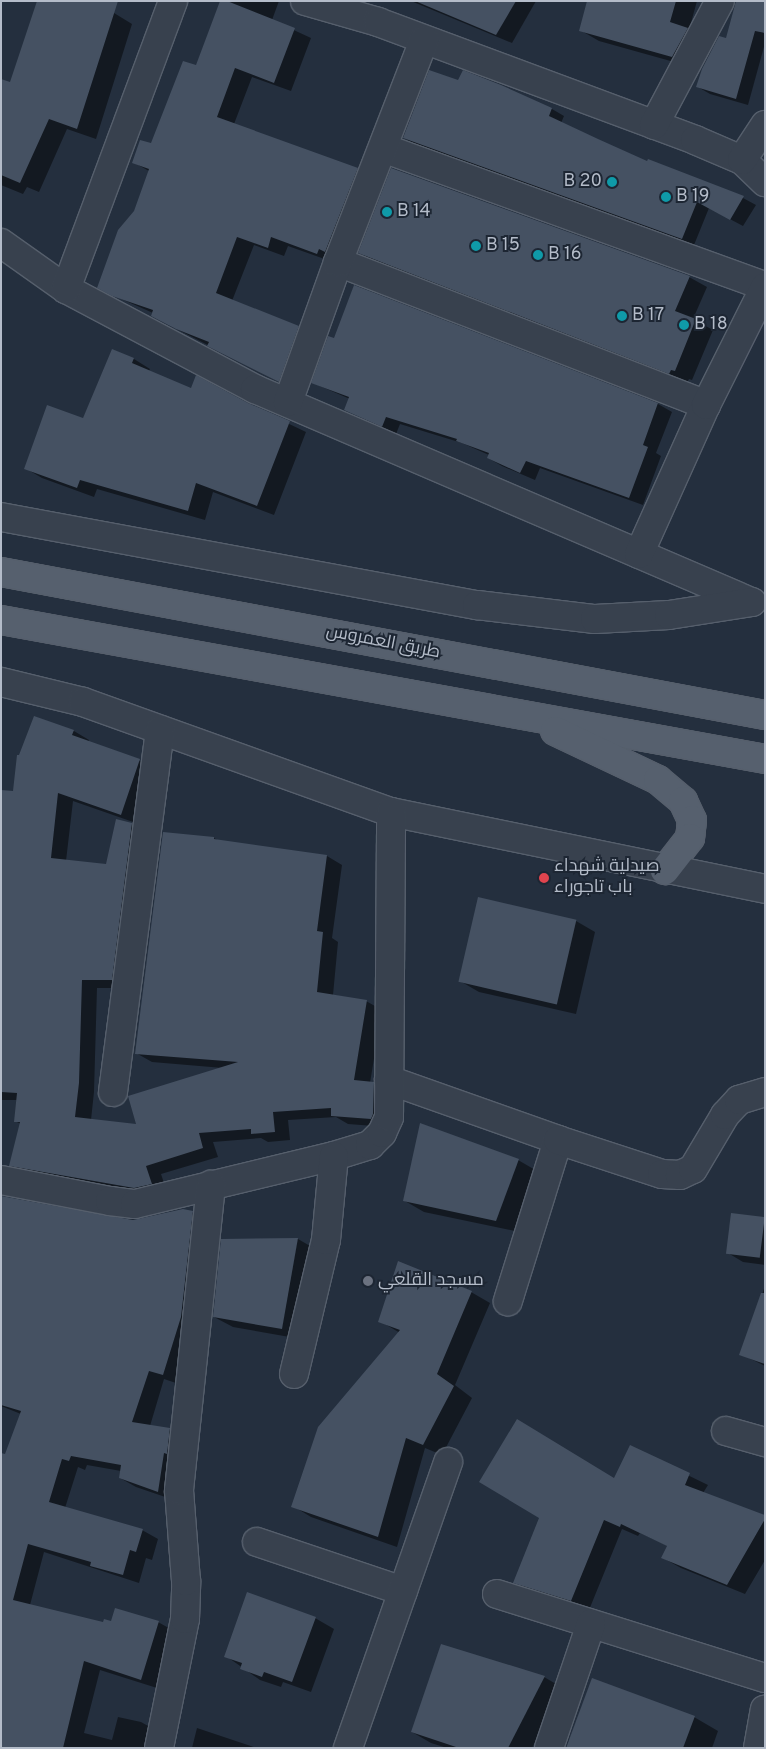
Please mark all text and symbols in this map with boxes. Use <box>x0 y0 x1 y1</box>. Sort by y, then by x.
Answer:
place label: B 20 <box>563 171 602 193</box>
marker: B 20 <box>606 176 618 188</box>
place label: B 19 <box>676 186 709 208</box>
marker: B 19 <box>660 191 672 203</box>
place label: B 14 <box>397 201 431 223</box>
marker: B 14 <box>381 206 393 218</box>
place label: B 15 <box>486 235 520 257</box>
marker: B 15 <box>470 240 482 252</box>
place label: B 16 <box>548 244 581 266</box>
marker: B 16 <box>532 249 544 261</box>
place label: B 17 <box>632 305 664 327</box>
marker: B 17 <box>616 310 628 322</box>
place label: B 18 <box>694 314 728 336</box>
marker: B 18 <box>678 319 690 331</box>
street label: طريق العمروس <box>324 621 442 665</box>
place label: صيدلية شهداء باب تاجوراء <box>554 857 660 900</box>
marker: صيدلية شهداء باب تاجوراء <box>538 872 550 884</box>
place label: مسجد القلعي <box>378 1270 484 1292</box>
marker: مسجد القلعي <box>362 1275 374 1287</box>

